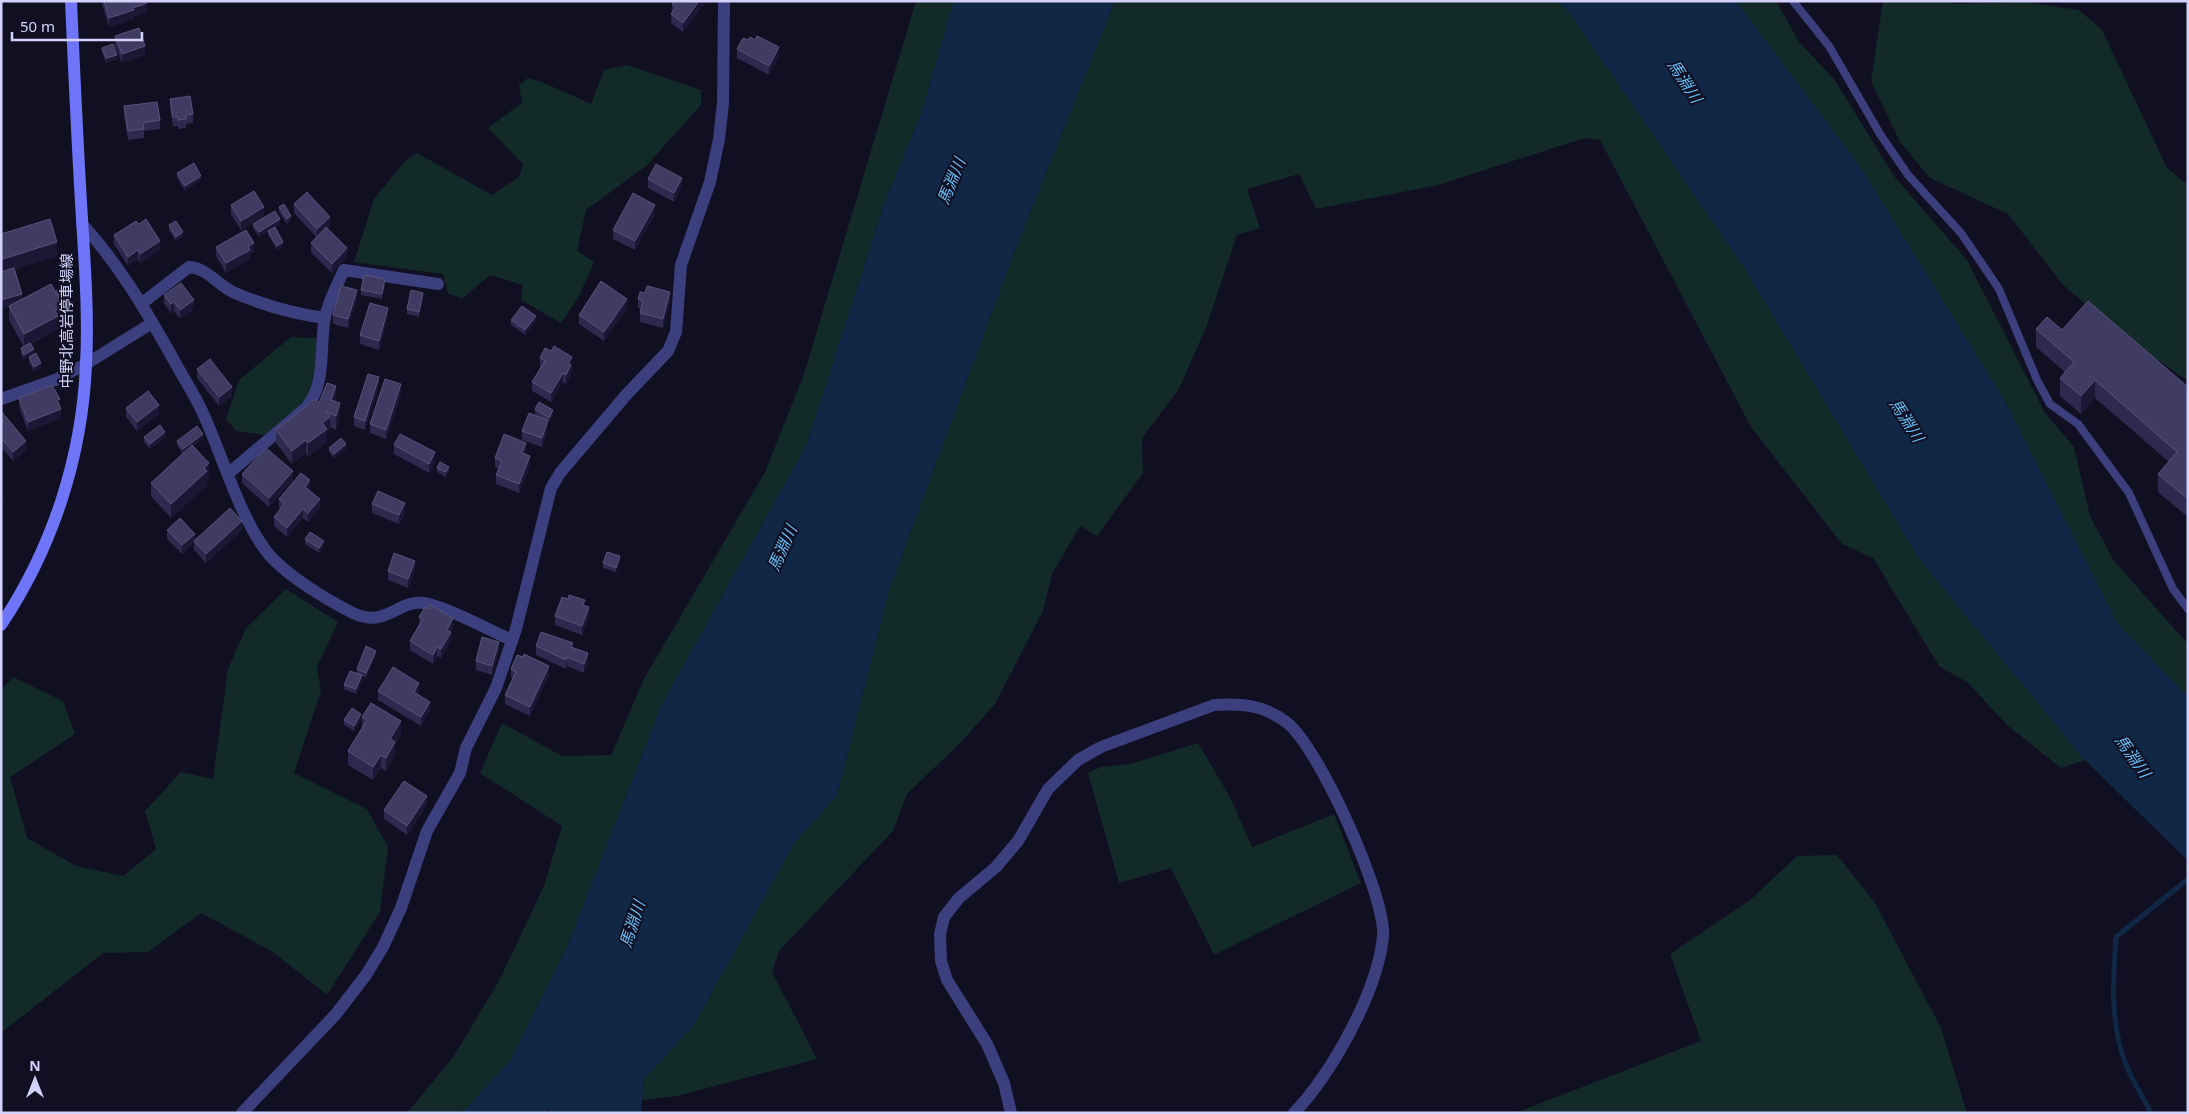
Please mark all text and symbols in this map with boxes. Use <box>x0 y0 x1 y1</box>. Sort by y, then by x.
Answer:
scale bar <box>12 10 142 42</box>
text: 50 m <box>20 16 55 36</box>
water label: 馬淵川 <box>1663 55 1708 109</box>
water label: 馬淵川 <box>932 153 971 207</box>
street label: 中野北高岩停車場線 <box>56 253 76 389</box>
water label: 馬淵川 <box>1885 394 1930 448</box>
water label: 馬淵川 <box>762 520 803 574</box>
water label: 馬淵川 <box>2110 730 2157 784</box>
water label: 馬淵川 <box>614 896 650 950</box>
north arrow <box>10 1054 60 1104</box>
text: N <box>29 1056 41 1075</box>

